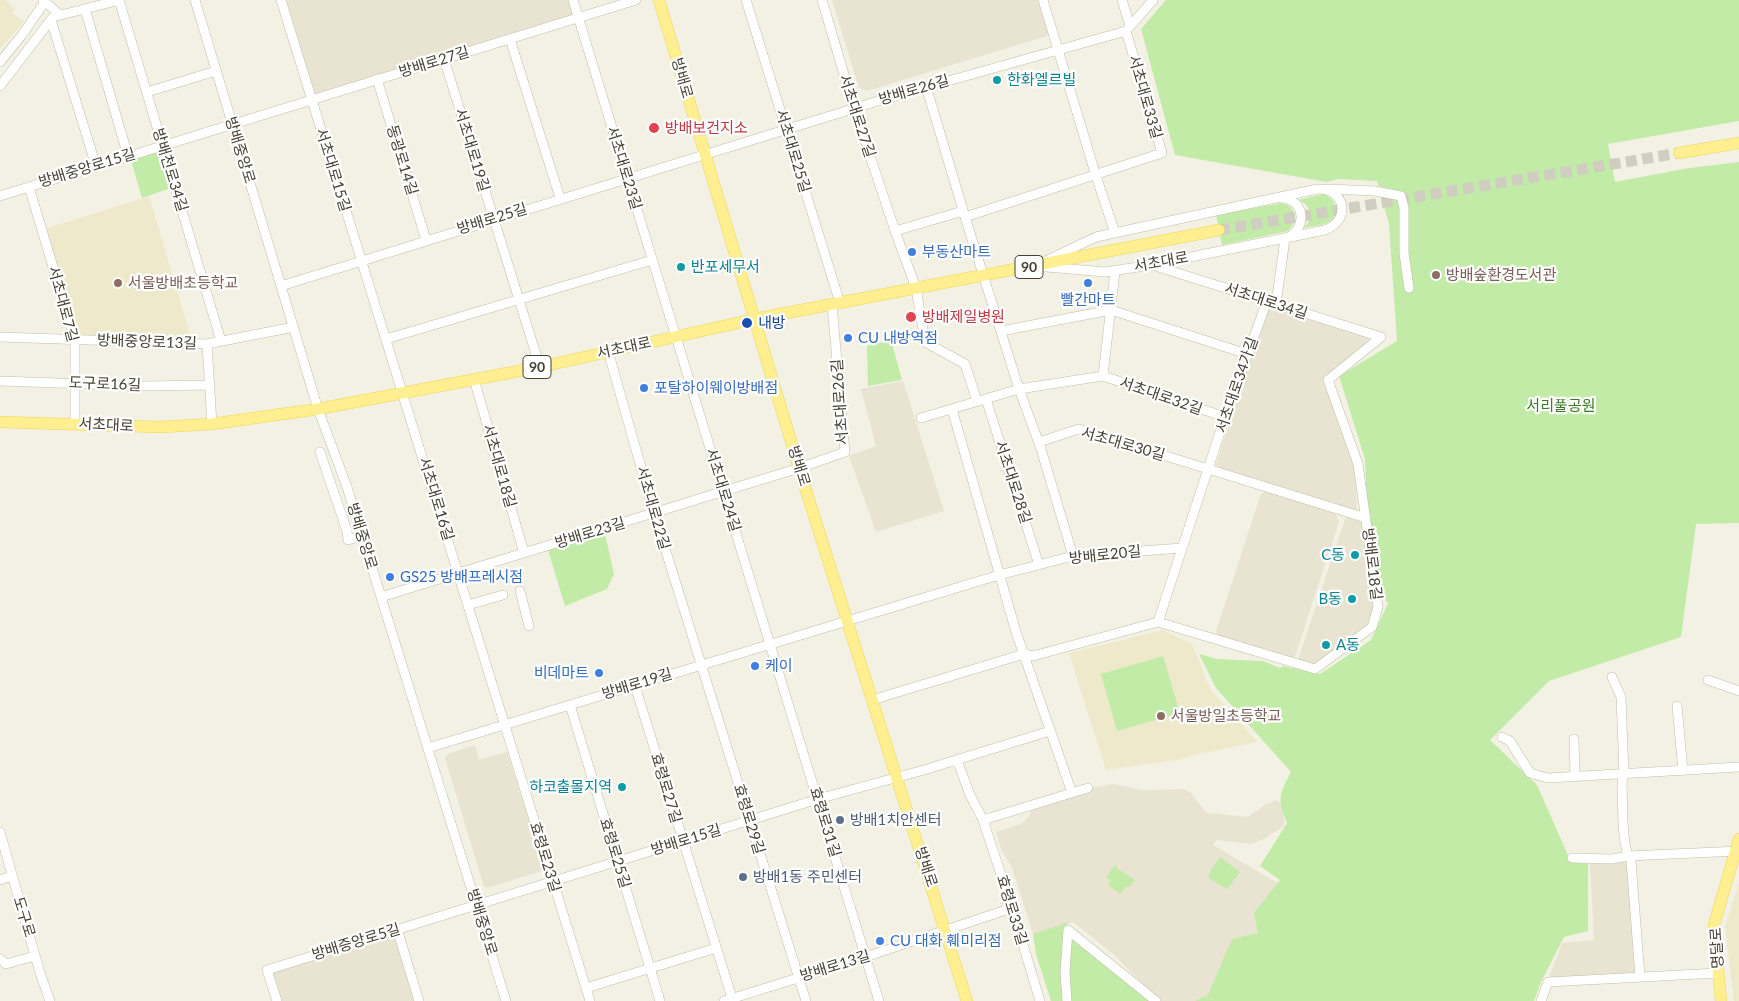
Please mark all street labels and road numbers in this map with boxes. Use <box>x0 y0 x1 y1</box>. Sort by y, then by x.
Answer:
street label: 방배로27길 <box>397 43 471 81</box>
street label: 서초대로33길 <box>1124 53 1166 141</box>
street label: 방배로 <box>668 56 696 100</box>
street label: 방배로26길 <box>877 71 951 109</box>
street label: 서초대로27길 <box>835 72 879 160</box>
street label: 서초대로19길 <box>451 106 493 194</box>
street label: 서초대로25길 <box>772 107 814 195</box>
street label: 방배중앙로 <box>221 114 259 186</box>
street label: 동광로14길 <box>383 123 421 197</box>
street label: 서초대로23길 <box>603 124 645 212</box>
street label: 방배천로34길 <box>149 126 191 214</box>
street label: 서초대로15길 <box>312 126 354 214</box>
street label: 방배중앙로15길 <box>36 145 138 191</box>
street label: 방배로25길 <box>455 200 529 238</box>
street label: 서초대로 <box>1132 248 1190 276</box>
road number: 90 <box>1015 256 1043 278</box>
street label: 서초대로7길 <box>44 264 82 344</box>
street label: 서초대로34길 <box>1222 279 1310 323</box>
street label: 방배중앙로13길 <box>97 331 197 353</box>
street label: 서초대로 <box>595 333 653 363</box>
street label: 서초대로34가길 <box>1212 335 1262 435</box>
road number: 90 <box>523 356 551 378</box>
street label: 서초대로26길 <box>828 358 852 446</box>
street label: 서초대로32길 <box>1117 373 1205 419</box>
street label: 도구로16길 <box>68 374 142 394</box>
street label: 서초대로 <box>78 415 134 435</box>
street label: 서초대로18길 <box>478 422 520 510</box>
street label: 서초대로30길 <box>1079 423 1167 465</box>
street label: 서초대로28길 <box>991 438 1035 526</box>
street label: 방배로 <box>784 444 814 488</box>
street label: 서초대로24길 <box>702 446 744 534</box>
street label: 서초대로16길 <box>415 455 457 543</box>
street label: 서초대로22길 <box>632 464 674 552</box>
street label: 방배중앙로 <box>343 500 381 572</box>
street label: 방배로23길 <box>553 514 627 552</box>
street label: 방배로18길 <box>1359 527 1385 601</box>
street label: 방배로20길 <box>1068 542 1142 568</box>
street label: 방배로19길 <box>600 665 674 703</box>
street label: 효령로27길 <box>647 751 685 825</box>
street label: 효령로29길 <box>730 782 768 856</box>
street label: 효령로31길 <box>806 785 844 859</box>
street label: 효령로25길 <box>596 816 634 890</box>
street label: 효령로23길 <box>526 820 564 894</box>
street label: 방배로15길 <box>649 821 723 859</box>
street label: 방배로 <box>911 845 941 889</box>
street label: 효령로33길 <box>993 873 1031 947</box>
street label: 방배중앙로 <box>463 886 501 958</box>
street label: 도구로 <box>9 895 39 939</box>
street label: 방배중앙로5길 <box>310 920 402 964</box>
street label: 명달로 <box>1707 927 1727 969</box>
street label: 방배로13길 <box>798 947 872 985</box>

